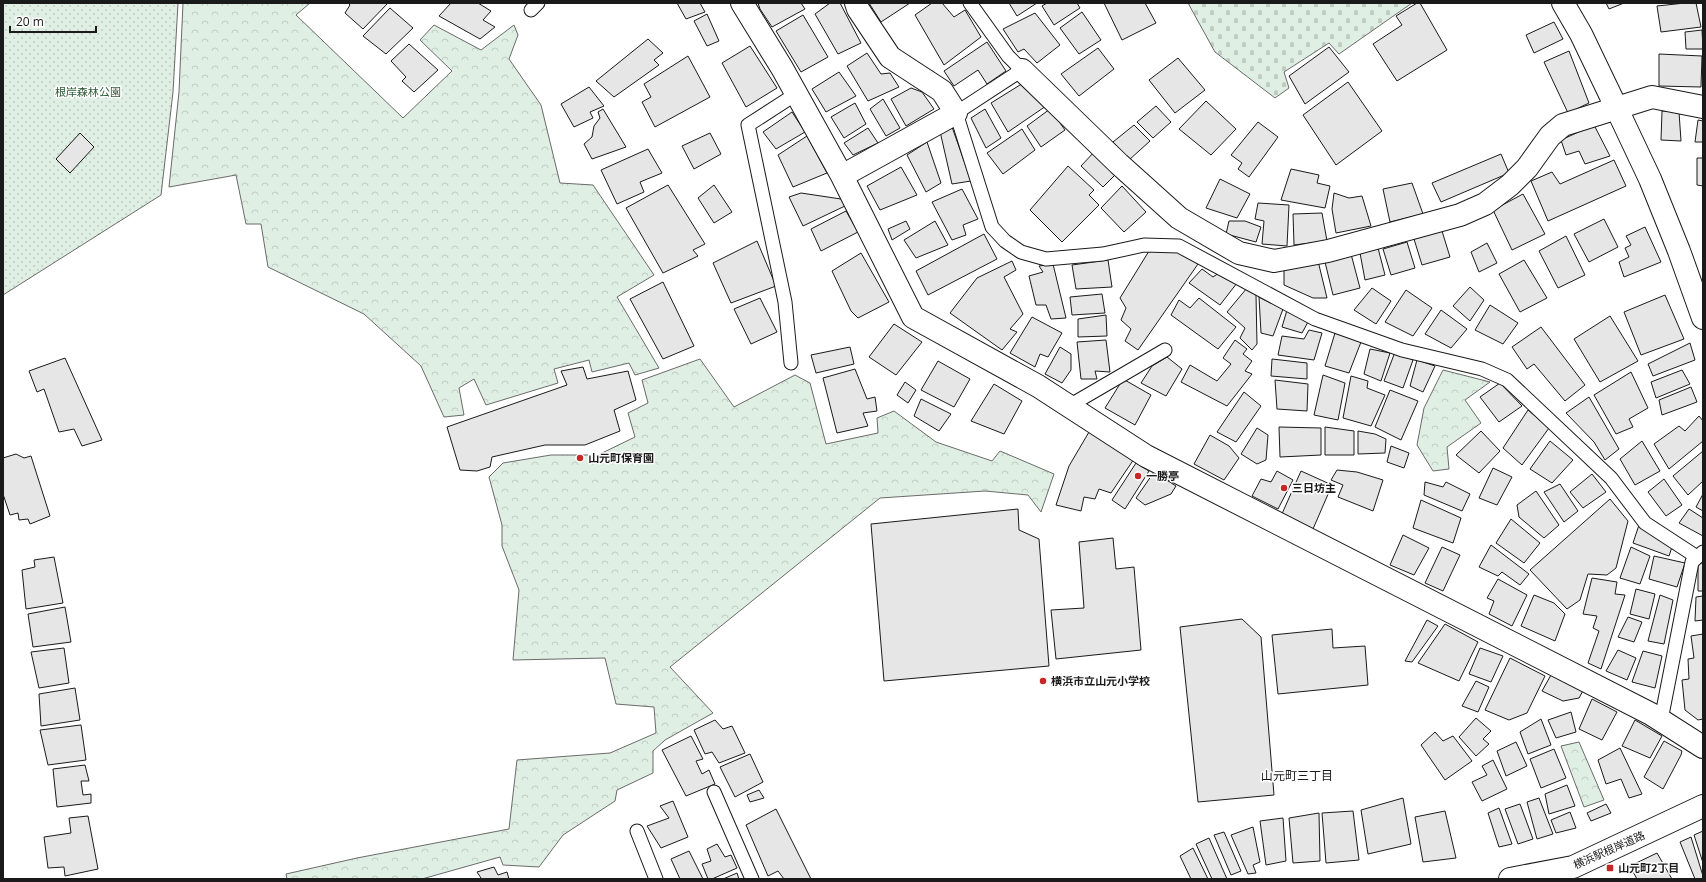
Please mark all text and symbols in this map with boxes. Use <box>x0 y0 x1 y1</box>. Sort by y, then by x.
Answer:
scale bar <box>10 8 96 34</box>
text: 20 m <box>16 13 44 30</box>
park label: 根岸森林公園 <box>55 84 121 99</box>
place label: 山元町保育園 <box>588 450 654 465</box>
marker: 山元町保育園 <box>575 453 585 463</box>
place label: 一勝亭 <box>1146 468 1179 483</box>
marker: 一勝亭 <box>1133 471 1143 481</box>
place label: 三日坊主 <box>1292 480 1336 495</box>
marker: 三日坊主 <box>1279 483 1289 493</box>
place label: 横浜市立山元小学校 <box>1051 673 1150 688</box>
marker: 横浜市立山元小学校 <box>1038 676 1048 686</box>
district label: 山元町三丁目 <box>1261 767 1333 784</box>
street label: 横浜駅根岸道路 <box>1571 827 1647 872</box>
place label: 山元町2丁目 <box>1618 860 1679 875</box>
marker: 山元町2丁目 <box>1605 863 1615 873</box>

